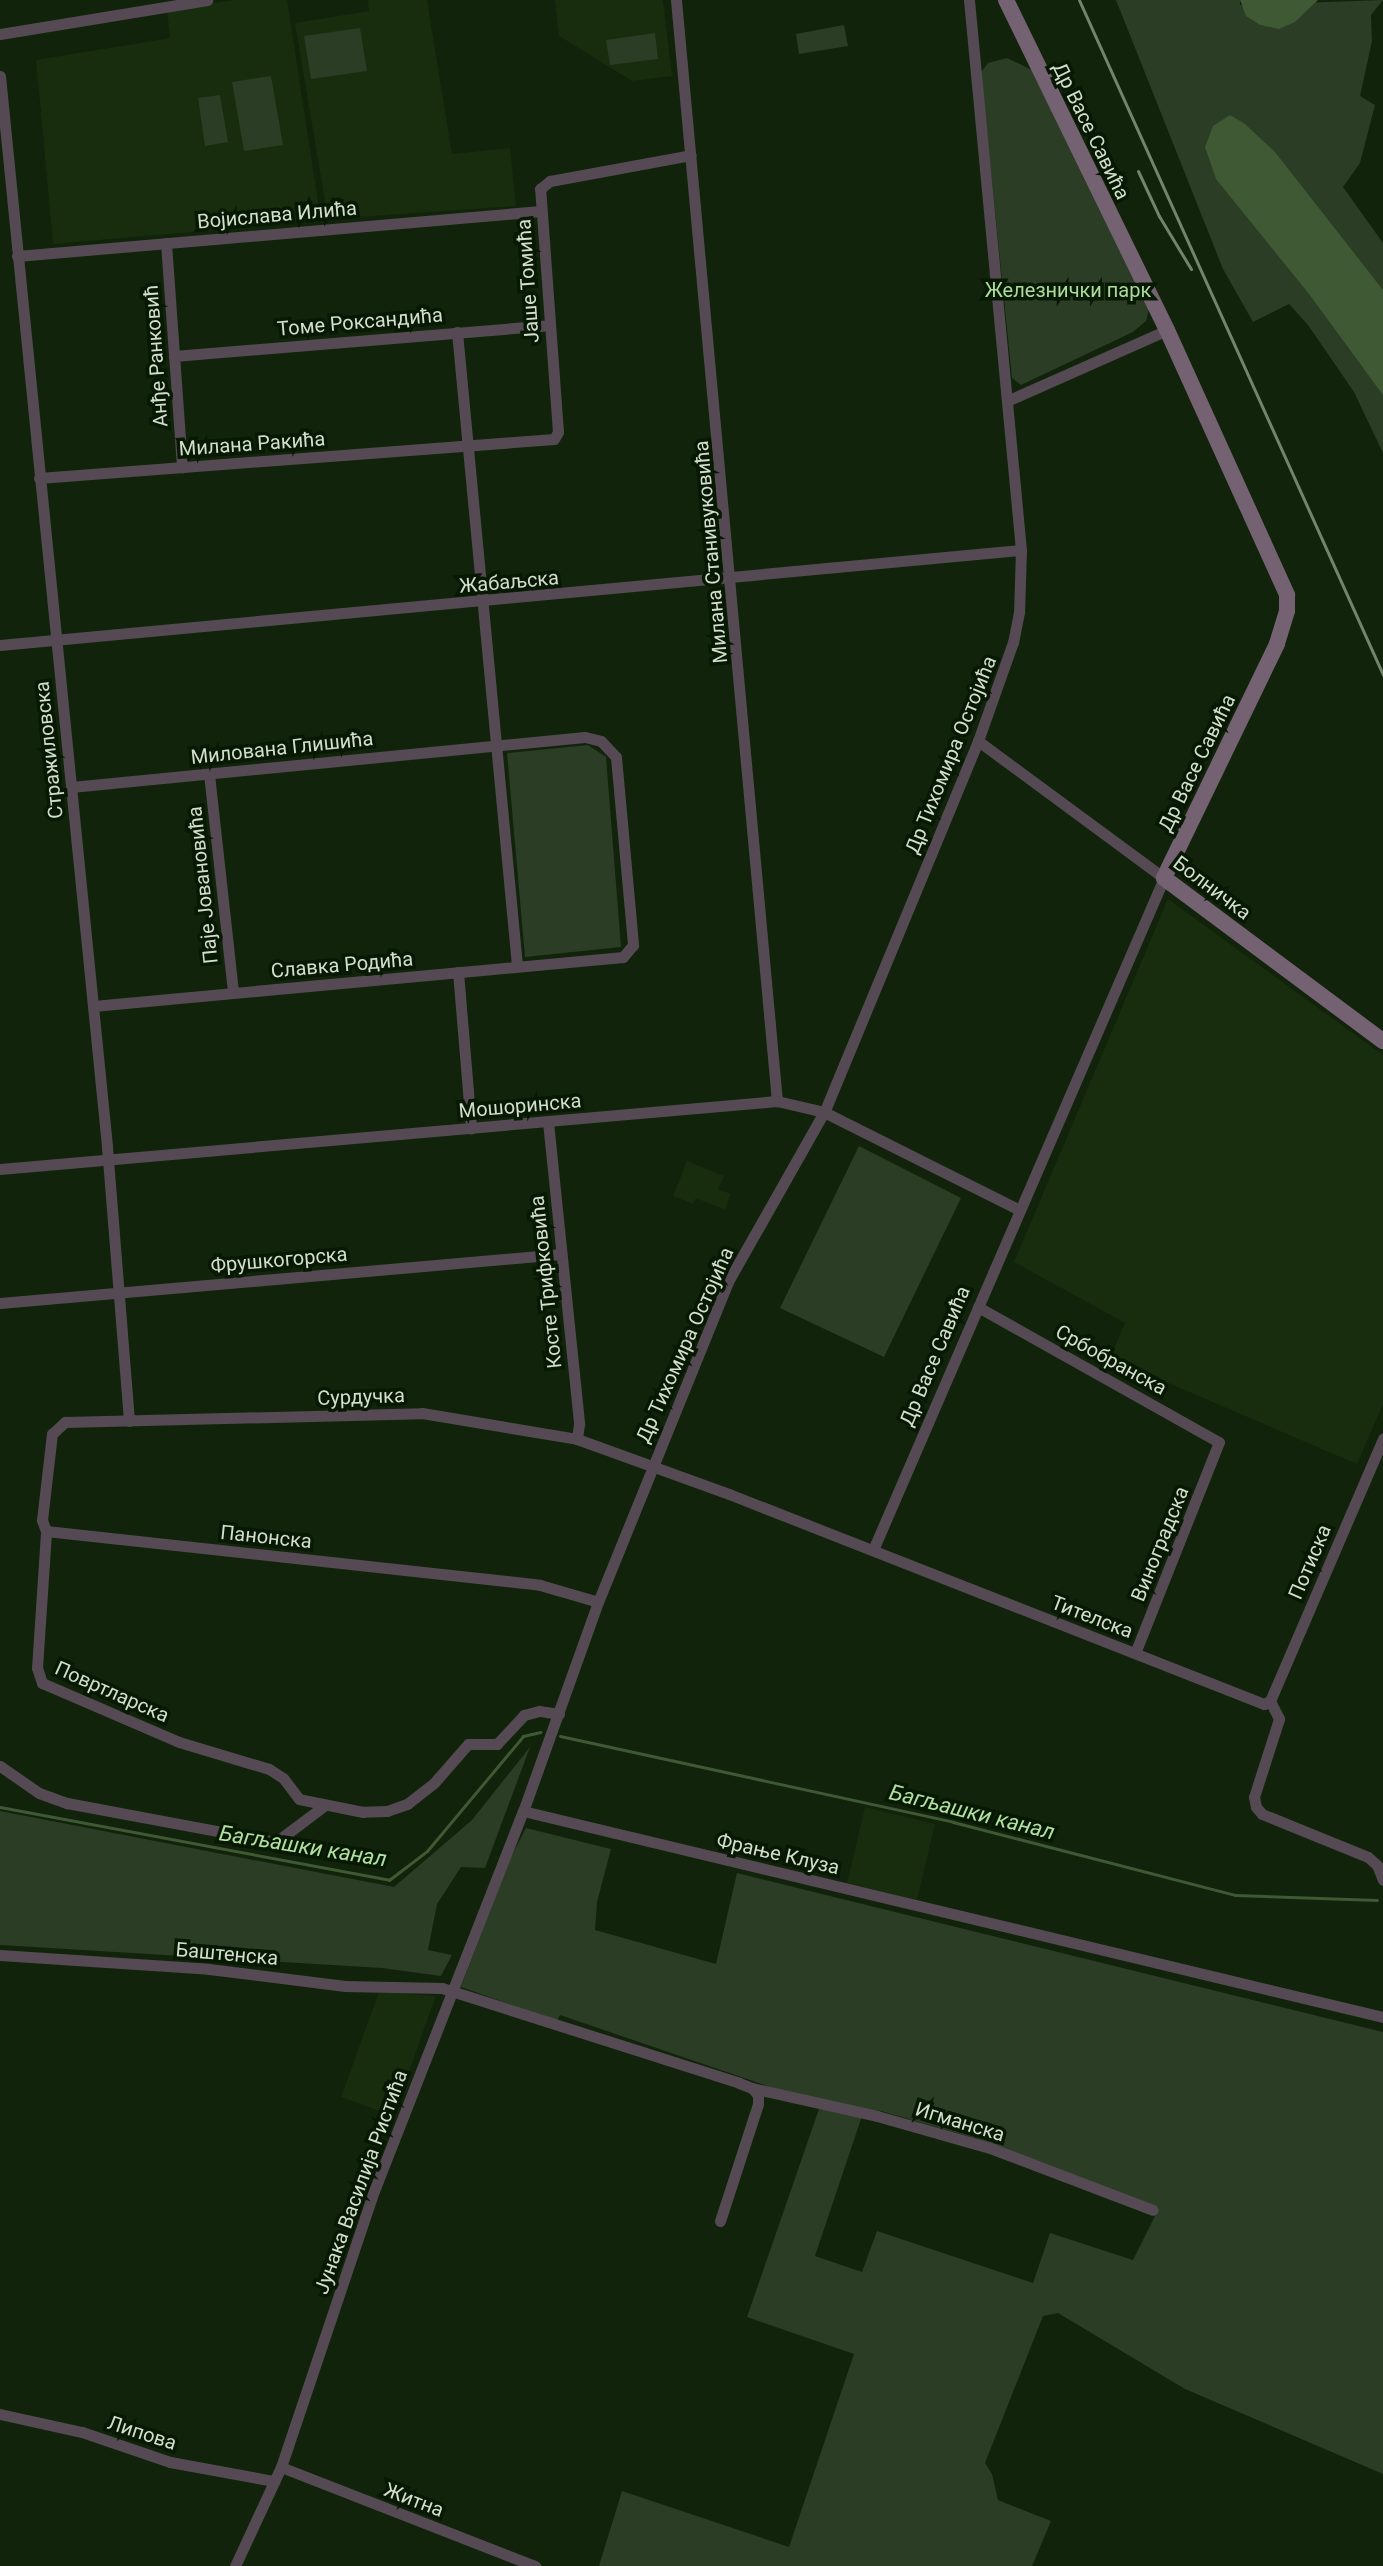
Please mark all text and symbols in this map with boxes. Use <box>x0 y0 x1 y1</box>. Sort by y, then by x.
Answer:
street label: Др Васе Савића <box>1047 58 1135 204</box>
street label: Војислава Илића <box>196 196 358 234</box>
street label: Јаше Томића <box>512 218 544 344</box>
park label: Железнички парк <box>985 278 1151 302</box>
street label: Анђе Ранковић <box>139 284 173 428</box>
street label: Томе Роксандића <box>276 303 444 341</box>
street label: Милана Ракића <box>178 427 326 461</box>
street label: Милана Станивуковића <box>689 440 733 664</box>
street label: Жабаљска <box>458 566 560 598</box>
street label: Др Тихомира Остојића <box>900 652 1002 858</box>
street label: Стражиловска <box>30 680 68 820</box>
street label: Др Васе Савића <box>1153 690 1241 836</box>
street label: Милована Глишића <box>190 726 374 770</box>
street label: Паје Јовановића <box>183 805 223 965</box>
street label: Болничка <box>1168 851 1256 925</box>
street label: Славка Родића <box>270 947 414 983</box>
street label: Мошоринска <box>458 1089 582 1123</box>
street label: Косте Трифковића <box>525 1194 567 1370</box>
street label: Фрушкогорска <box>210 1242 348 1278</box>
street label: Др Тихомира Остојића <box>631 1243 739 1447</box>
street label: Др Васе Савића <box>895 1282 975 1430</box>
street label: Србобранска <box>1051 1320 1171 1400</box>
street label: Сурдучка <box>317 1383 405 1411</box>
street label: Виноградска <box>1126 1483 1194 1605</box>
street label: Панонска <box>219 1520 313 1554</box>
street label: Потиска <box>1284 1521 1336 1603</box>
street label: Тителска <box>1048 1590 1136 1644</box>
street label: Повртларска <box>51 1656 173 1728</box>
water label: Багљашки канал <box>887 1779 1057 1845</box>
water label: Багљашки канал <box>217 1820 389 1872</box>
street label: Фрање Клуза <box>714 1828 842 1880</box>
street label: Баштенска <box>175 1938 279 1970</box>
street label: Јунака Василија Ристића <box>309 2067 413 2297</box>
street label: Игманска <box>912 2097 1008 2147</box>
street label: Липова <box>105 2411 179 2455</box>
street label: Житна <box>381 2478 447 2522</box>

